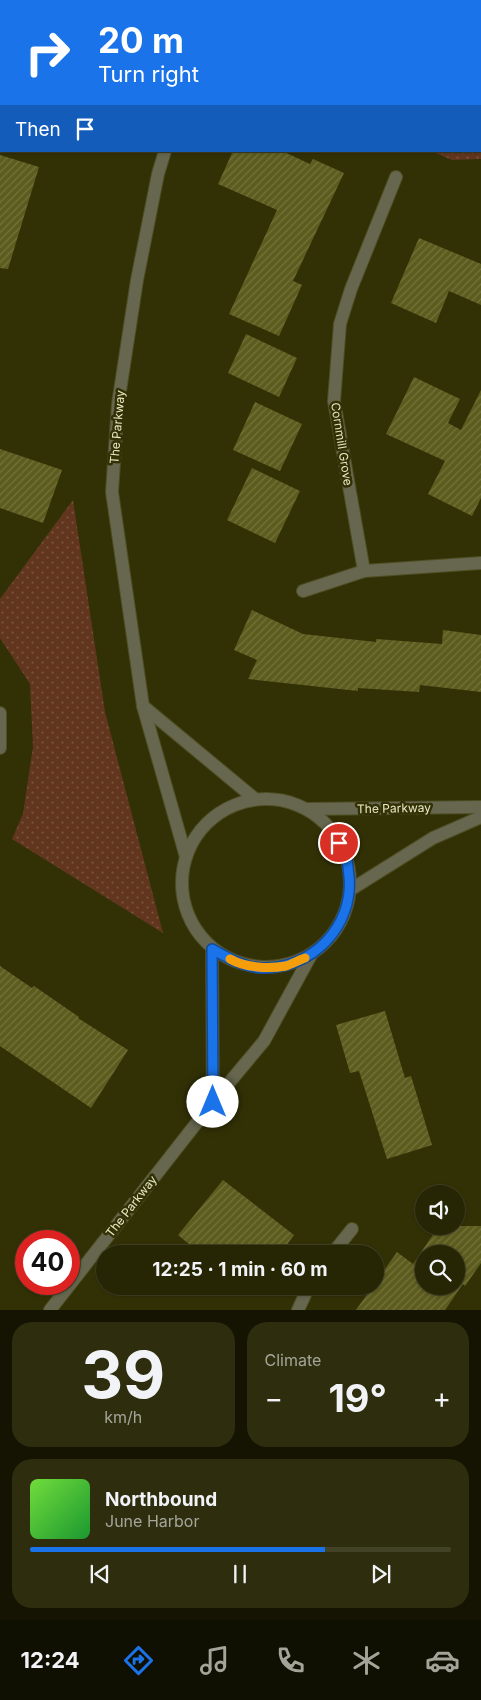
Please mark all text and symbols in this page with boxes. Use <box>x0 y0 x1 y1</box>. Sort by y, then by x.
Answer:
text: 20 m <box>98 19 184 61</box>
icon: right <box>15 20 80 85</box>
text: Turn right <box>98 61 199 87</box>
icon: arrive <box>71 115 99 143</box>
text: Then <box>15 118 61 141</box>
street label: The Parkway <box>106 389 128 465</box>
street label: Cornmill Grove <box>328 401 356 487</box>
street label: The Parkway <box>357 800 431 816</box>
pin <box>318 822 360 864</box>
icon: arrive <box>325 829 353 857</box>
position arrow <box>186 1075 238 1127</box>
street label: The Parkway <box>102 1172 160 1240</box>
map controls <box>415 1185 465 1295</box>
button: sound <box>415 1185 465 1235</box>
speed limit sign: 40 <box>15 1230 80 1295</box>
button: search <box>415 1245 465 1295</box>
text: 12:25 · 1 min · 60 m <box>152 1258 328 1281</box>
text: 39 <box>81 1335 165 1414</box>
text: Climate <box>265 1350 321 1370</box>
text: 19° <box>328 1375 387 1421</box>
text: − <box>265 1381 283 1415</box>
text: + <box>432 1381 451 1415</box>
text: km/h <box>104 1407 142 1427</box>
text: Northbound <box>105 1488 217 1511</box>
text: June Harbor <box>105 1511 199 1531</box>
icon: previous <box>86 1560 114 1588</box>
icon: pause <box>226 1560 254 1588</box>
icon: next <box>367 1560 395 1588</box>
icon: directions <box>121 1643 156 1678</box>
icon: music <box>197 1643 232 1678</box>
icon: phone <box>273 1643 308 1678</box>
icon: climate <box>349 1643 384 1678</box>
icon: car <box>425 1643 460 1678</box>
text: 12:24 <box>21 1647 80 1673</box>

